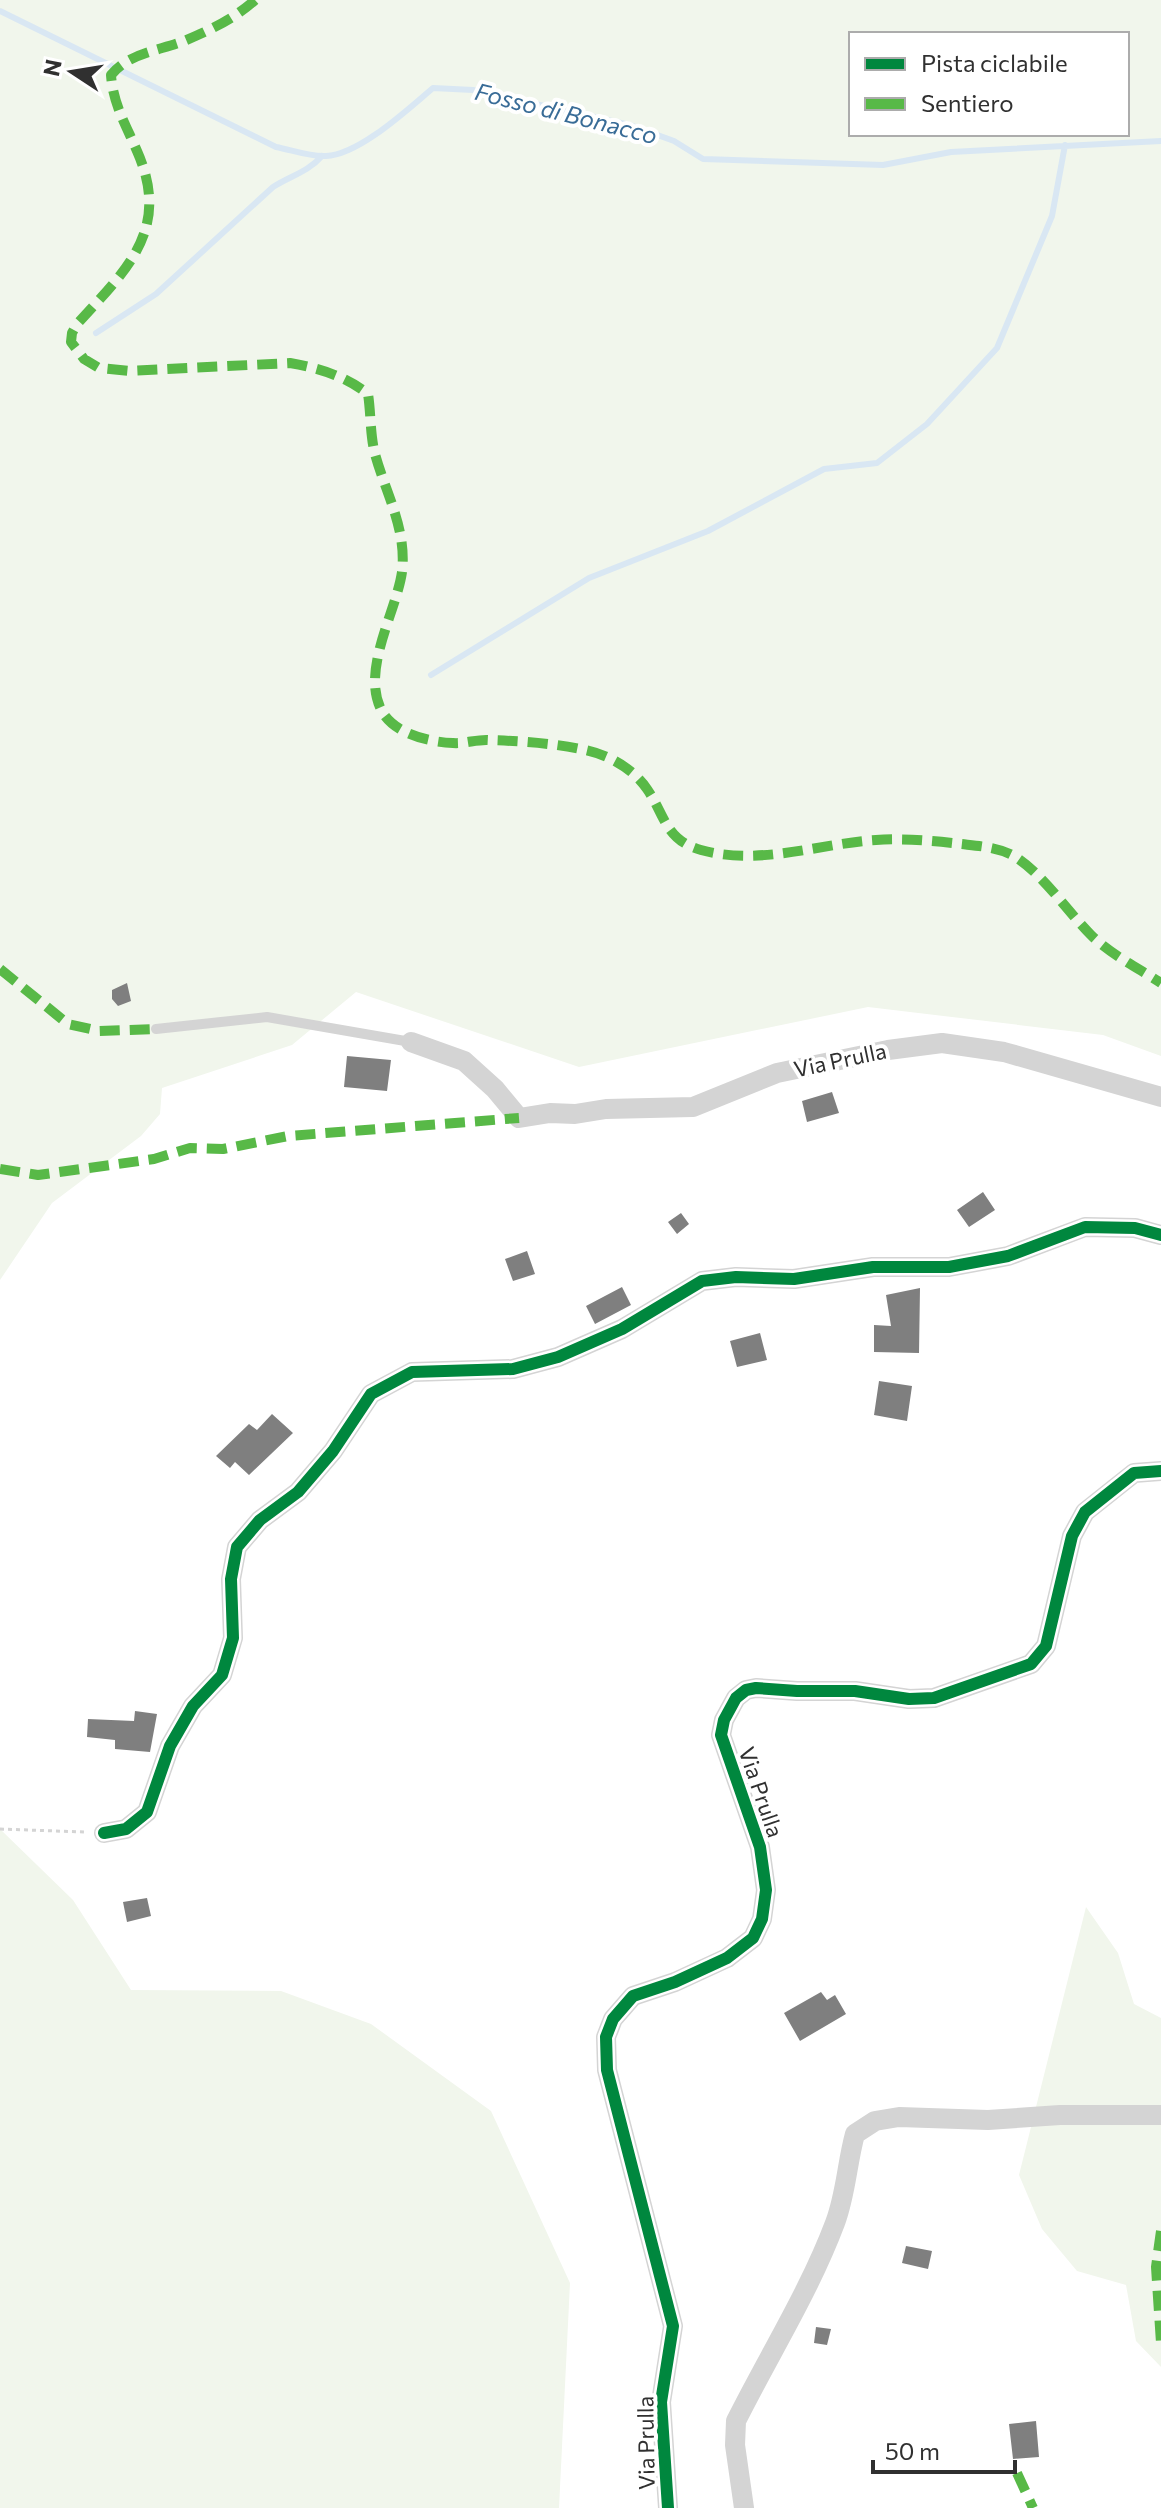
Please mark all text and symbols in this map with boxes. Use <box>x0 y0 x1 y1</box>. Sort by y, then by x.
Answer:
north arrow <box>32 32 112 112</box>
legend <box>849 32 1129 136</box>
text: Pista ciclabile <box>921 48 1068 77</box>
text: N <box>37 57 67 79</box>
water label: Fosso di Bonacco <box>472 76 661 149</box>
text: Sentiero <box>921 88 1014 117</box>
street label: Via Prulla <box>791 1037 889 1082</box>
street label: Via Prulla <box>733 1743 790 1841</box>
street label: Via Prulla <box>631 2396 660 2490</box>
scale bar <box>873 2424 1015 2474</box>
text: 50 m <box>885 2436 940 2465</box>

